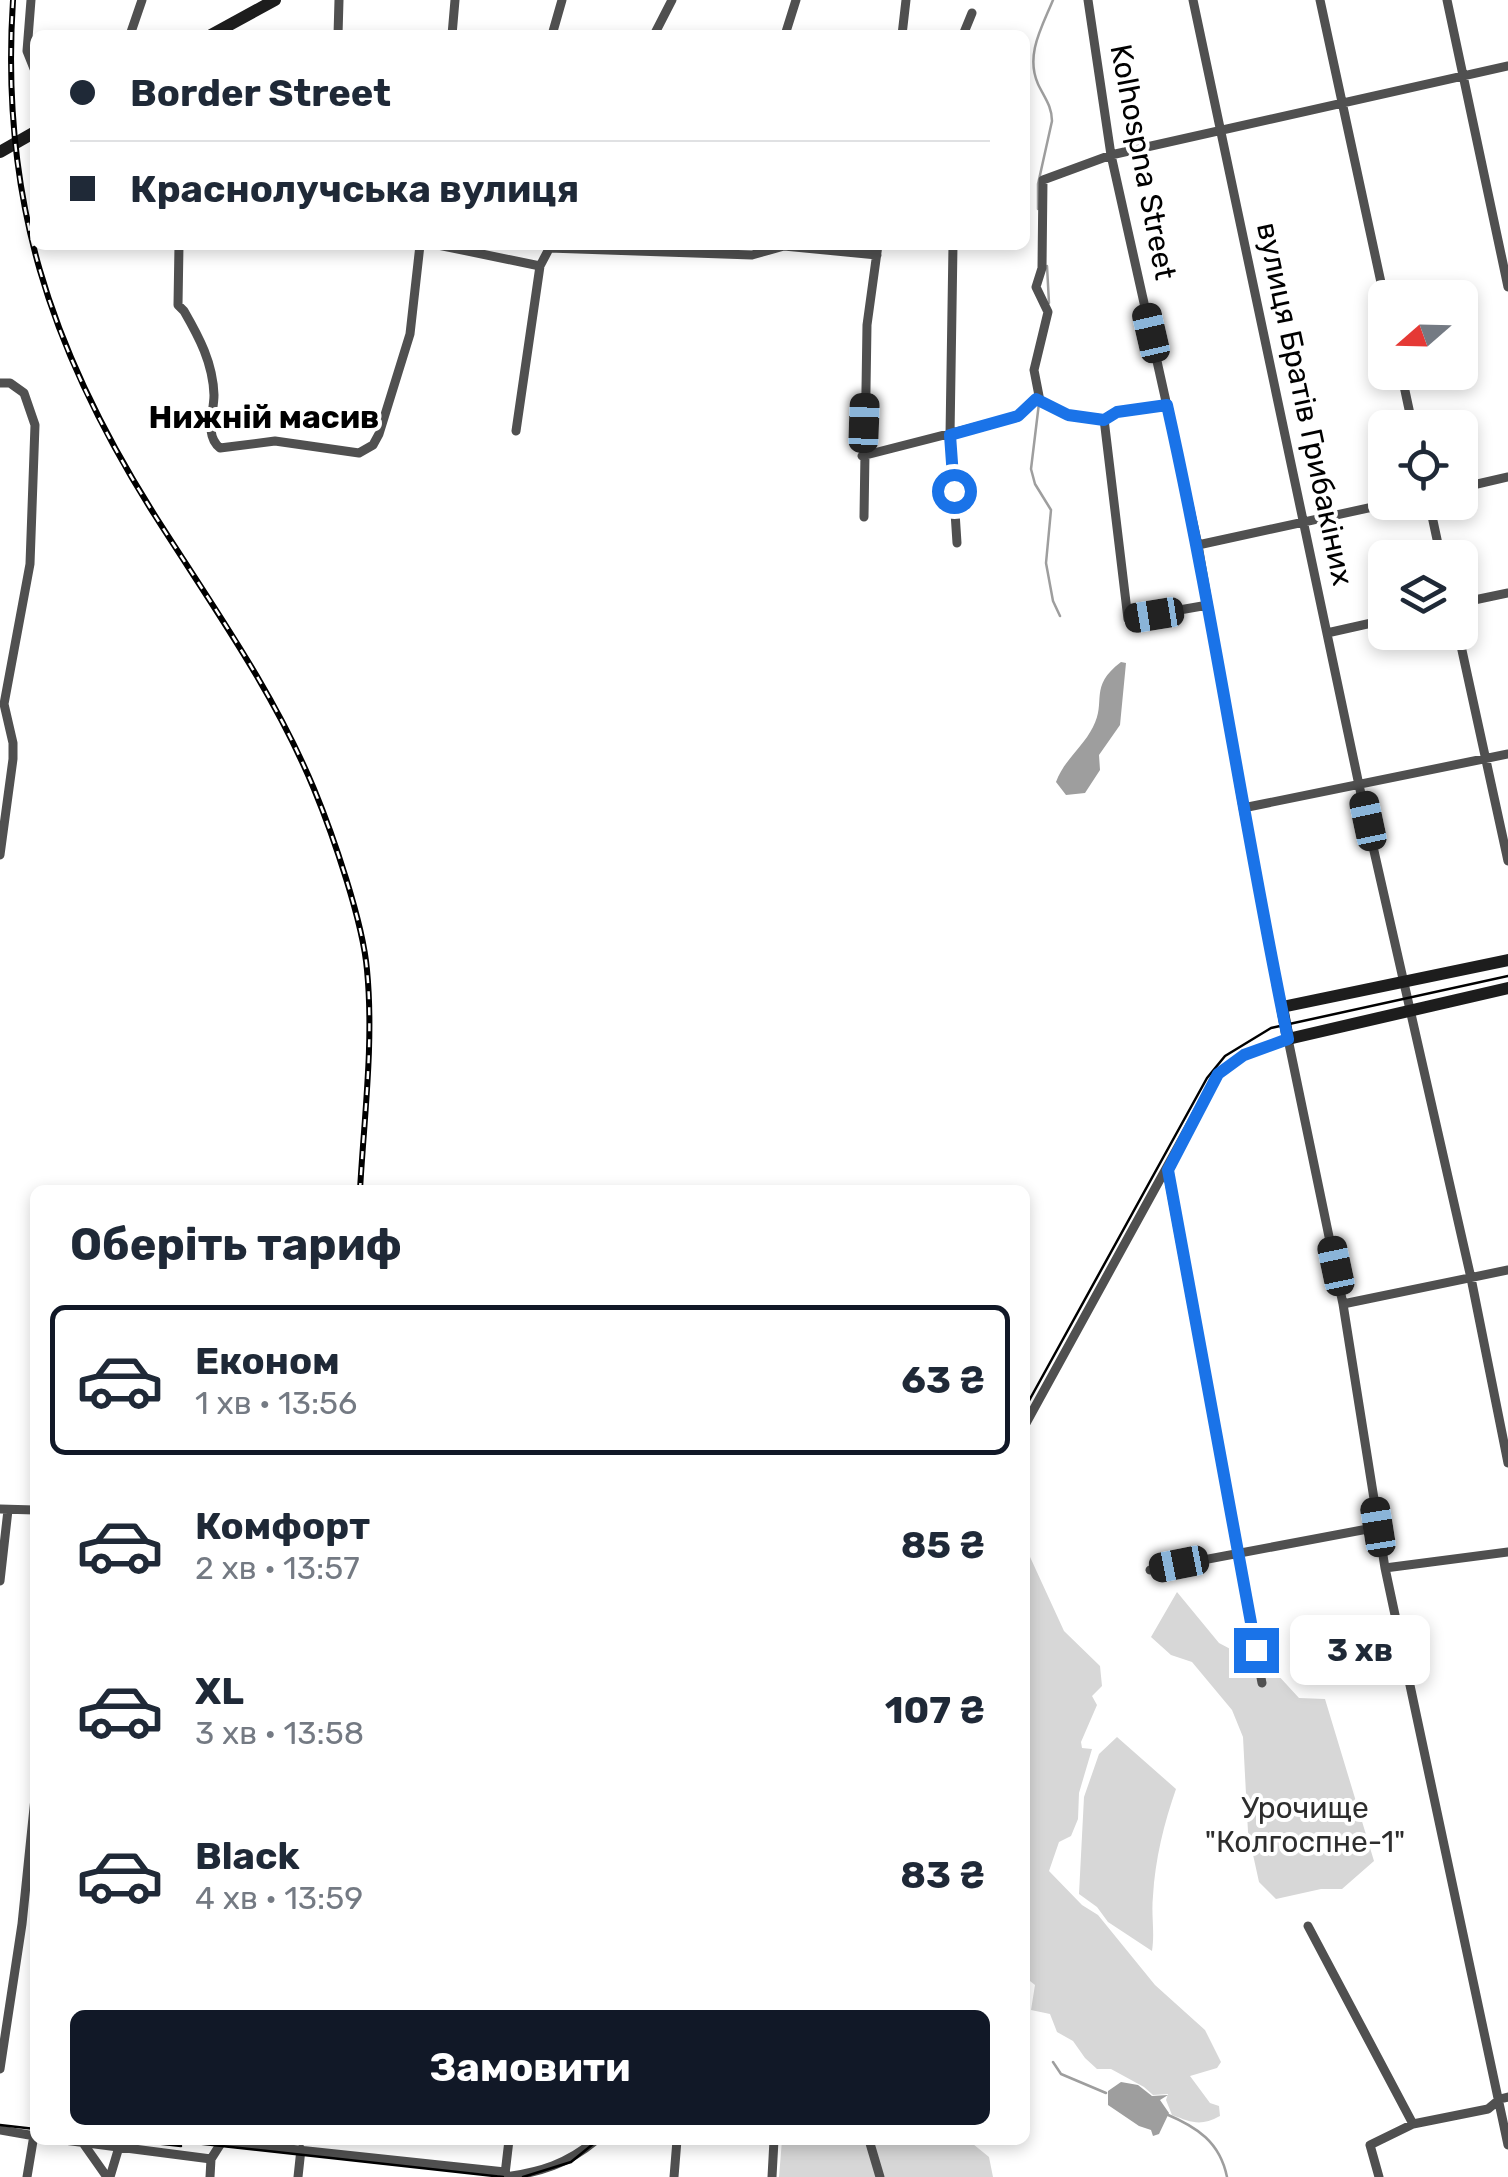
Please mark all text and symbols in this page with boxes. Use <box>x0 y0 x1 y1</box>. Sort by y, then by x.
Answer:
street label: Kolhospna Street <box>1103 41 1184 283</box>
text: Border Street <box>130 70 391 116</box>
text: Краснолучська вулиця <box>130 166 579 212</box>
street label: вулиця Братів Грибакіних <box>1249 219 1361 589</box>
north arrow <box>1368 280 1478 390</box>
map controls <box>1368 280 1478 650</box>
car <box>1130 300 1172 366</box>
car <box>848 392 880 454</box>
district label: Нижній масив <box>148 398 380 436</box>
button: locate <box>1368 410 1478 520</box>
route start <box>932 469 977 514</box>
button: layers <box>1368 540 1478 650</box>
car <box>1122 595 1186 635</box>
car <box>1347 789 1389 853</box>
text: Оберіть тариф <box>70 1218 402 1271</box>
car <box>1315 1234 1357 1298</box>
icon: car <box>75 1335 165 1425</box>
text: Економ <box>195 1338 340 1384</box>
text: 63 ₴ <box>901 1357 985 1403</box>
text: 1 хв · 13:56 <box>195 1384 357 1422</box>
car <box>1358 1495 1398 1559</box>
icon: car <box>75 1500 165 1590</box>
text: Комфорт <box>195 1503 370 1549</box>
text: 85 ₴ <box>901 1522 985 1568</box>
car <box>1147 1544 1211 1584</box>
text: 2 хв · 13:57 <box>195 1549 360 1587</box>
callout: 3 хв <box>1291 1615 1431 1685</box>
route end <box>1234 1628 1279 1673</box>
text: 3 хв <box>1327 1631 1393 1669</box>
icon: car <box>75 1665 165 1755</box>
text: XL <box>195 1668 244 1714</box>
text: 107 ₴ <box>885 1687 985 1733</box>
text: 3 хв · 13:58 <box>195 1714 364 1752</box>
park label: Урочище "Колгоспне-1" <box>1205 1790 1405 1860</box>
icon: car <box>75 1830 165 1920</box>
text: Black <box>195 1833 300 1879</box>
text: 83 ₴ <box>900 1852 985 1898</box>
text: 4 хв · 13:59 <box>195 1879 363 1917</box>
button: Замовити <box>70 2010 990 2125</box>

